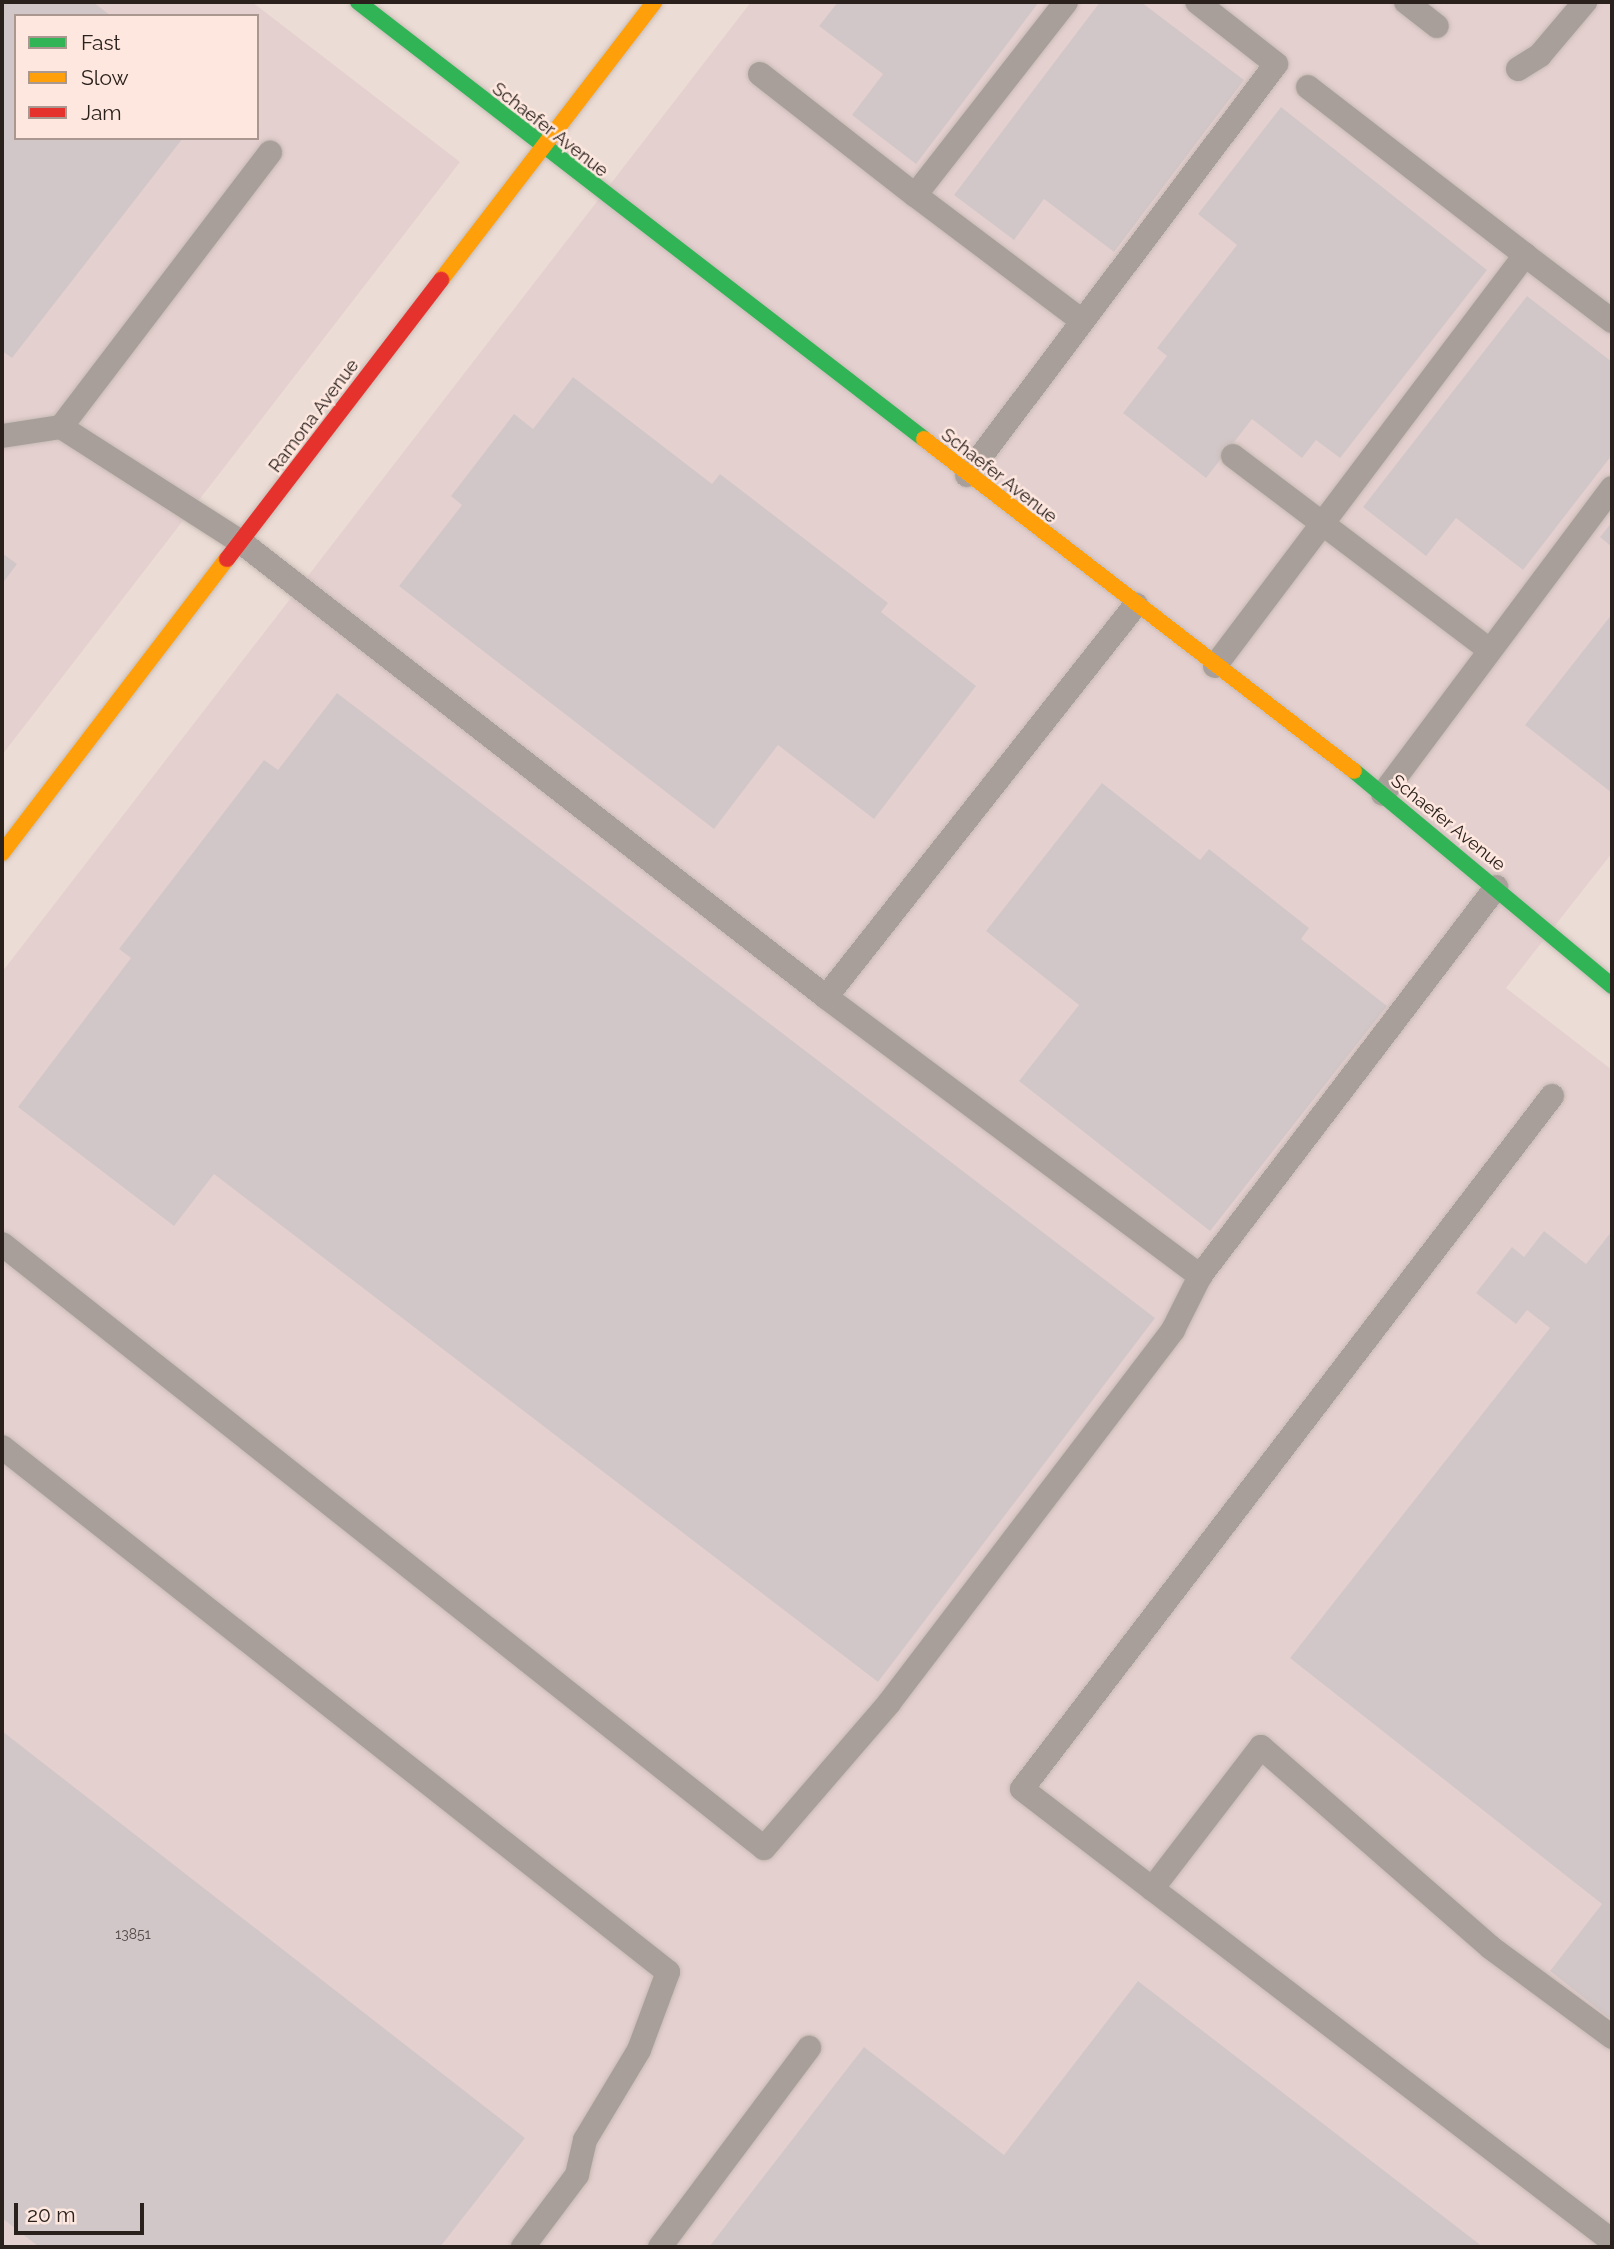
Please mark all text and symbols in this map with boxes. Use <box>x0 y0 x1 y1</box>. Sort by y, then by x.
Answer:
legend <box>14 14 259 140</box>
text: Fast <box>81 30 121 55</box>
text: Slow <box>81 65 129 90</box>
street label: Schaefer Avenue <box>487 78 613 182</box>
text: Jam <box>81 100 122 125</box>
street label: Ramona Avenue <box>264 355 364 477</box>
street label: Schaefer Avenue <box>936 424 1062 528</box>
street label: Schaefer Avenue <box>1386 770 1510 876</box>
house number: 13851 <box>115 1926 151 1942</box>
scale bar <box>18 2190 147 2234</box>
text: 20 m <box>27 2202 75 2227</box>

